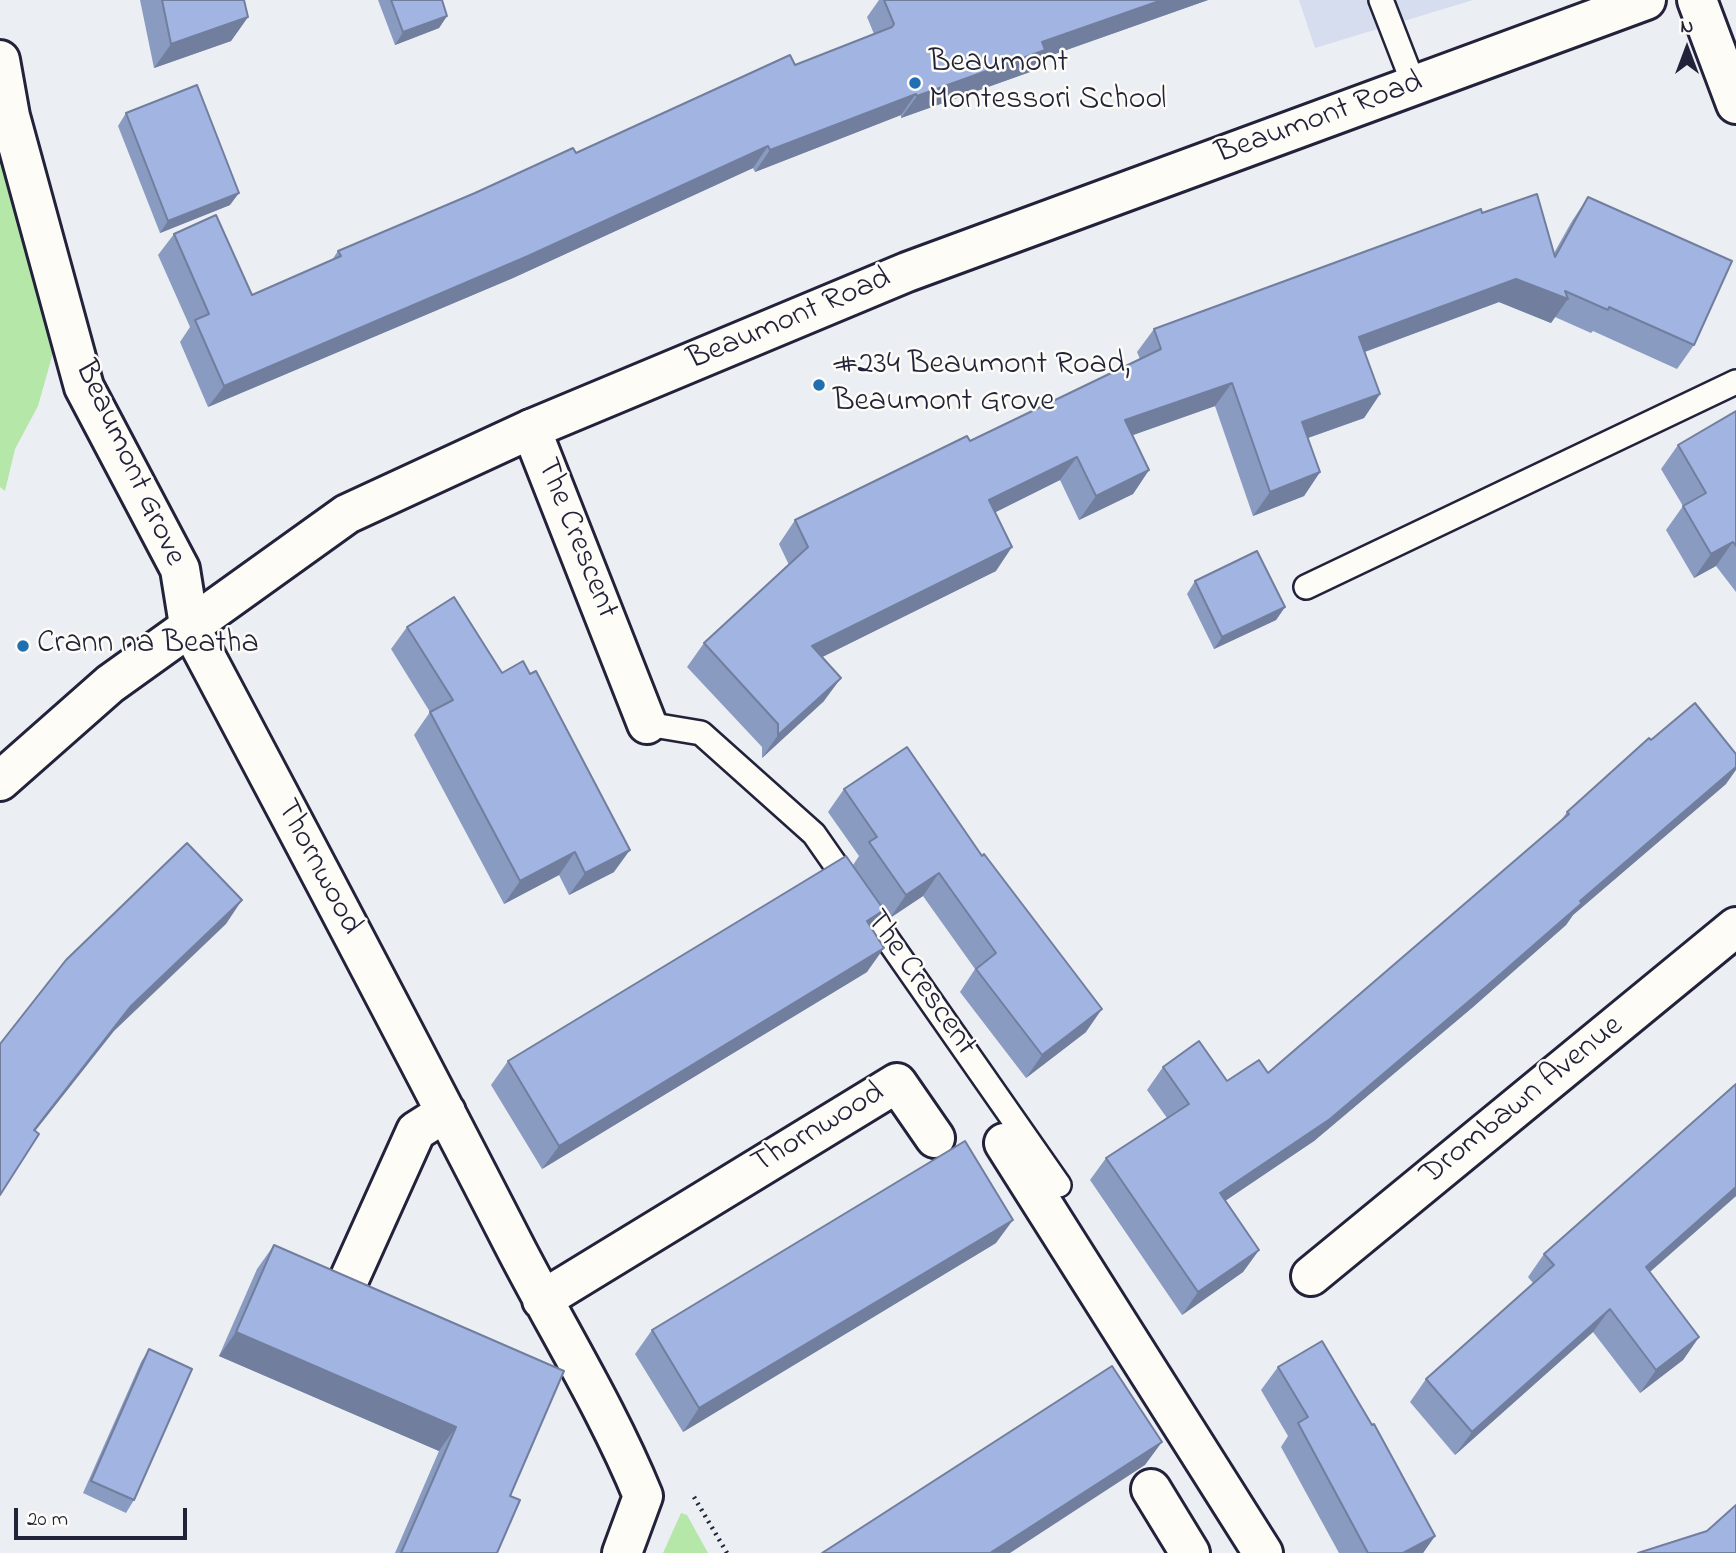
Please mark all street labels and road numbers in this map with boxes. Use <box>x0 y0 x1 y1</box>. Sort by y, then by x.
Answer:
street label: Beaumont Road <box>1211 65 1429 175</box>
street label: Beaumont Road <box>683 261 897 381</box>
street label: Beaumont Grove <box>64 355 192 573</box>
street label: The Crescent <box>526 453 624 625</box>
street label: Thornwood <box>265 794 369 942</box>
street label: The Crescent <box>855 904 983 1064</box>
street label: Drombawn Avenue <box>1414 1009 1632 1195</box>
street label: Thornwood <box>746 1075 892 1185</box>

